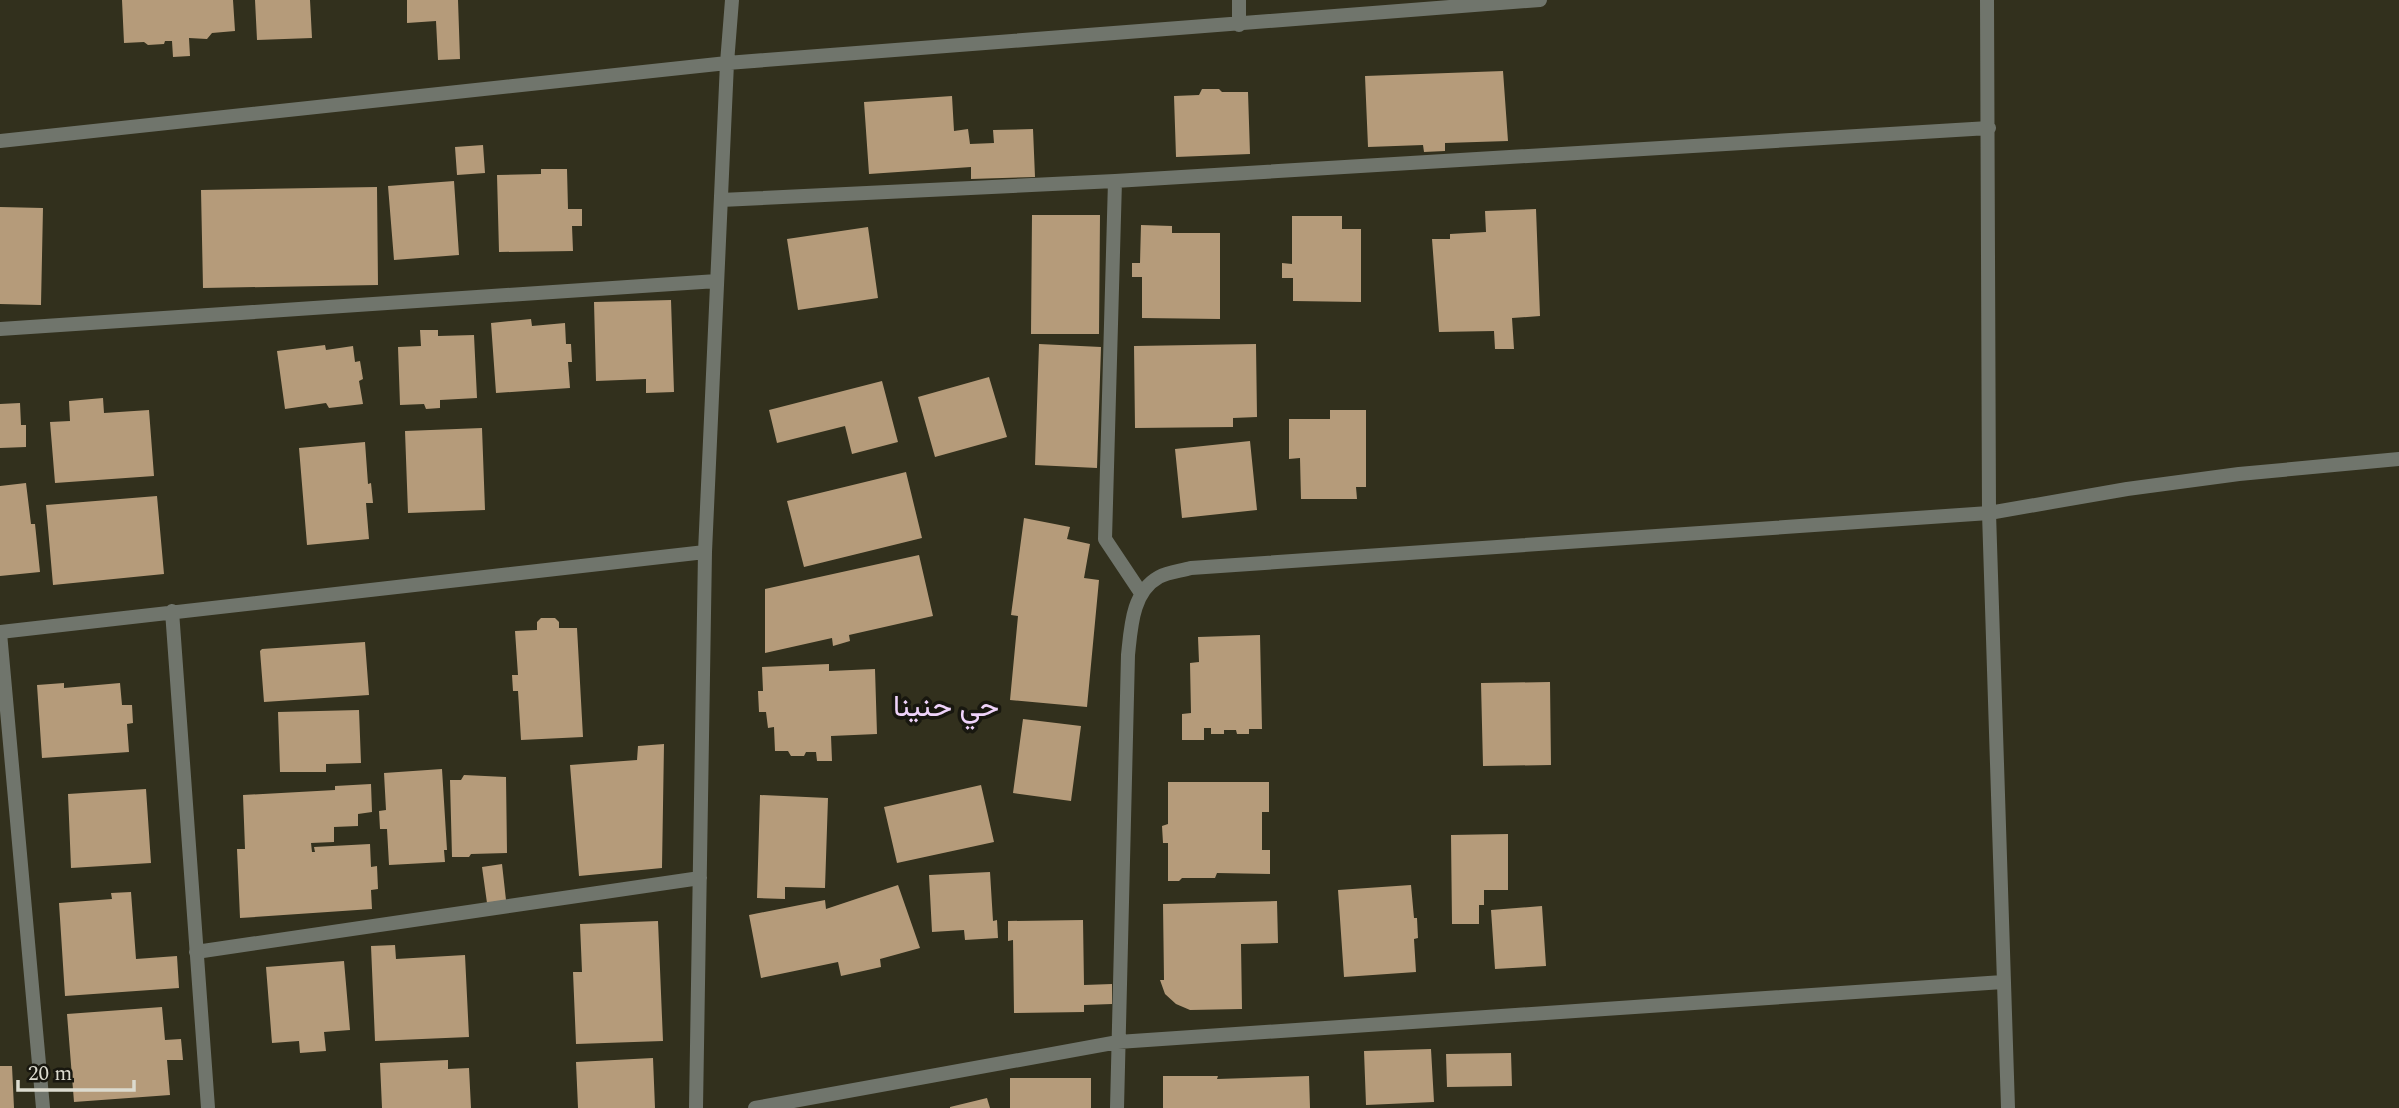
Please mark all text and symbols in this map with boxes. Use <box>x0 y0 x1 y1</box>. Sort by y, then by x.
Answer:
district label: حي حنينا <box>893 684 999 730</box>
scale bar <box>18 1048 133 1092</box>
text: 20 m <box>28 1058 72 1090</box>

